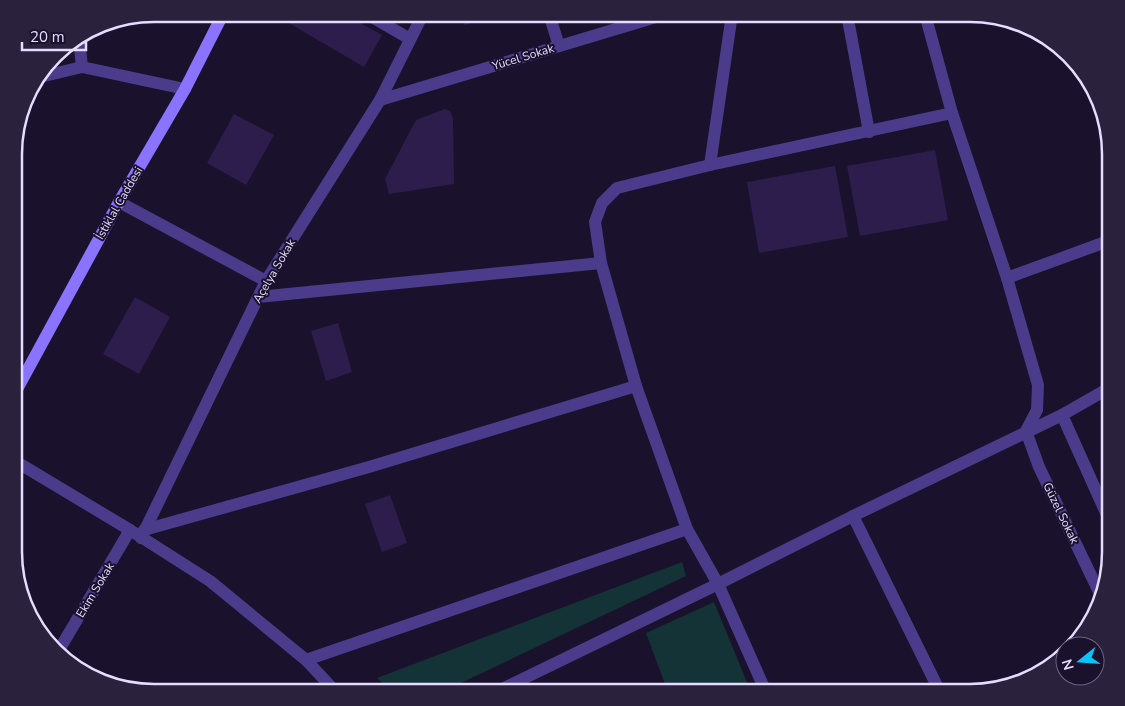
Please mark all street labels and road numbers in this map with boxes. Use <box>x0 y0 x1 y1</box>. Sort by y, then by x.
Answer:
street label: Yücel Sokak <box>489 40 557 74</box>
street label: İstiklal Caddesi <box>92 164 146 242</box>
street label: Açelya Sokak <box>249 235 299 306</box>
street label: Güzel Sokak <box>1039 480 1083 547</box>
street label: Ekim Sokak <box>72 559 118 620</box>

